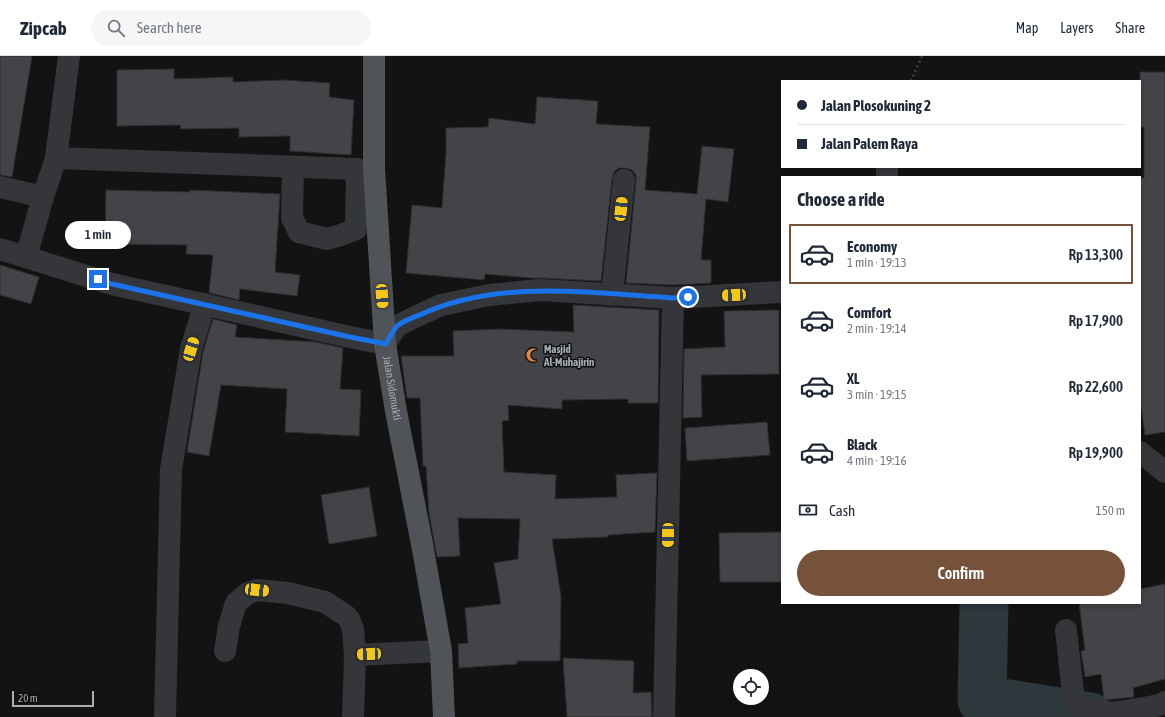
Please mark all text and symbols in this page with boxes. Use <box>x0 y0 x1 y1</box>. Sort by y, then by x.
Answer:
search box <box>91 10 371 46</box>
text: Zipcab <box>20 17 67 39</box>
icon: search <box>105 17 127 39</box>
text: Search here <box>137 19 202 36</box>
text: Map <box>1016 20 1038 36</box>
text: Layers <box>1060 20 1093 36</box>
text: Share <box>1115 20 1145 36</box>
text: Jalan Plosokuning 2 <box>821 97 931 114</box>
text: Jalan Palem Raya <box>821 135 918 152</box>
text: Choose a ride <box>797 189 885 210</box>
car <box>614 196 628 222</box>
callout: 1 min <box>65 221 131 249</box>
text: 1 min <box>85 227 111 242</box>
icon: car <box>799 236 835 272</box>
text: Economy <box>847 238 897 255</box>
text: Rp 13,300 <box>1068 246 1123 263</box>
text: 1 min · 19:13 <box>847 255 907 270</box>
route end <box>89 270 107 288</box>
car <box>375 284 389 308</box>
route start <box>679 288 697 306</box>
car <box>722 288 746 302</box>
icon: car <box>799 302 835 338</box>
text: Comfort <box>847 304 891 321</box>
text: Rp 17,900 <box>1068 312 1123 329</box>
text: 2 min · 19:14 <box>847 321 907 336</box>
car <box>182 336 200 362</box>
place label: Masjid Al-Muhajirin <box>543 343 594 368</box>
mosque icon: Masjid Al-Muhajirin <box>525 347 541 363</box>
street label: Jalan Sidomukti <box>381 355 404 421</box>
icon: car <box>799 368 835 404</box>
text: XL <box>847 370 860 387</box>
text: Rp 22,600 <box>1068 378 1123 395</box>
text: 3 min · 19:15 <box>847 387 907 402</box>
icon: car <box>799 434 835 470</box>
text: Black <box>847 436 877 453</box>
text: Rp 19,900 <box>1068 444 1123 461</box>
text: 4 min · 19:16 <box>847 453 907 468</box>
icon: cash <box>797 499 819 521</box>
text: Cash <box>829 502 855 519</box>
text: 150 m <box>1096 503 1125 518</box>
car <box>662 523 674 547</box>
button: Confirm <box>797 550 1125 596</box>
car <box>244 583 270 597</box>
car <box>357 648 381 660</box>
map controls <box>733 669 769 705</box>
button: locate <box>733 669 769 705</box>
scale bar <box>12 689 94 708</box>
text: 20 m <box>18 692 38 704</box>

